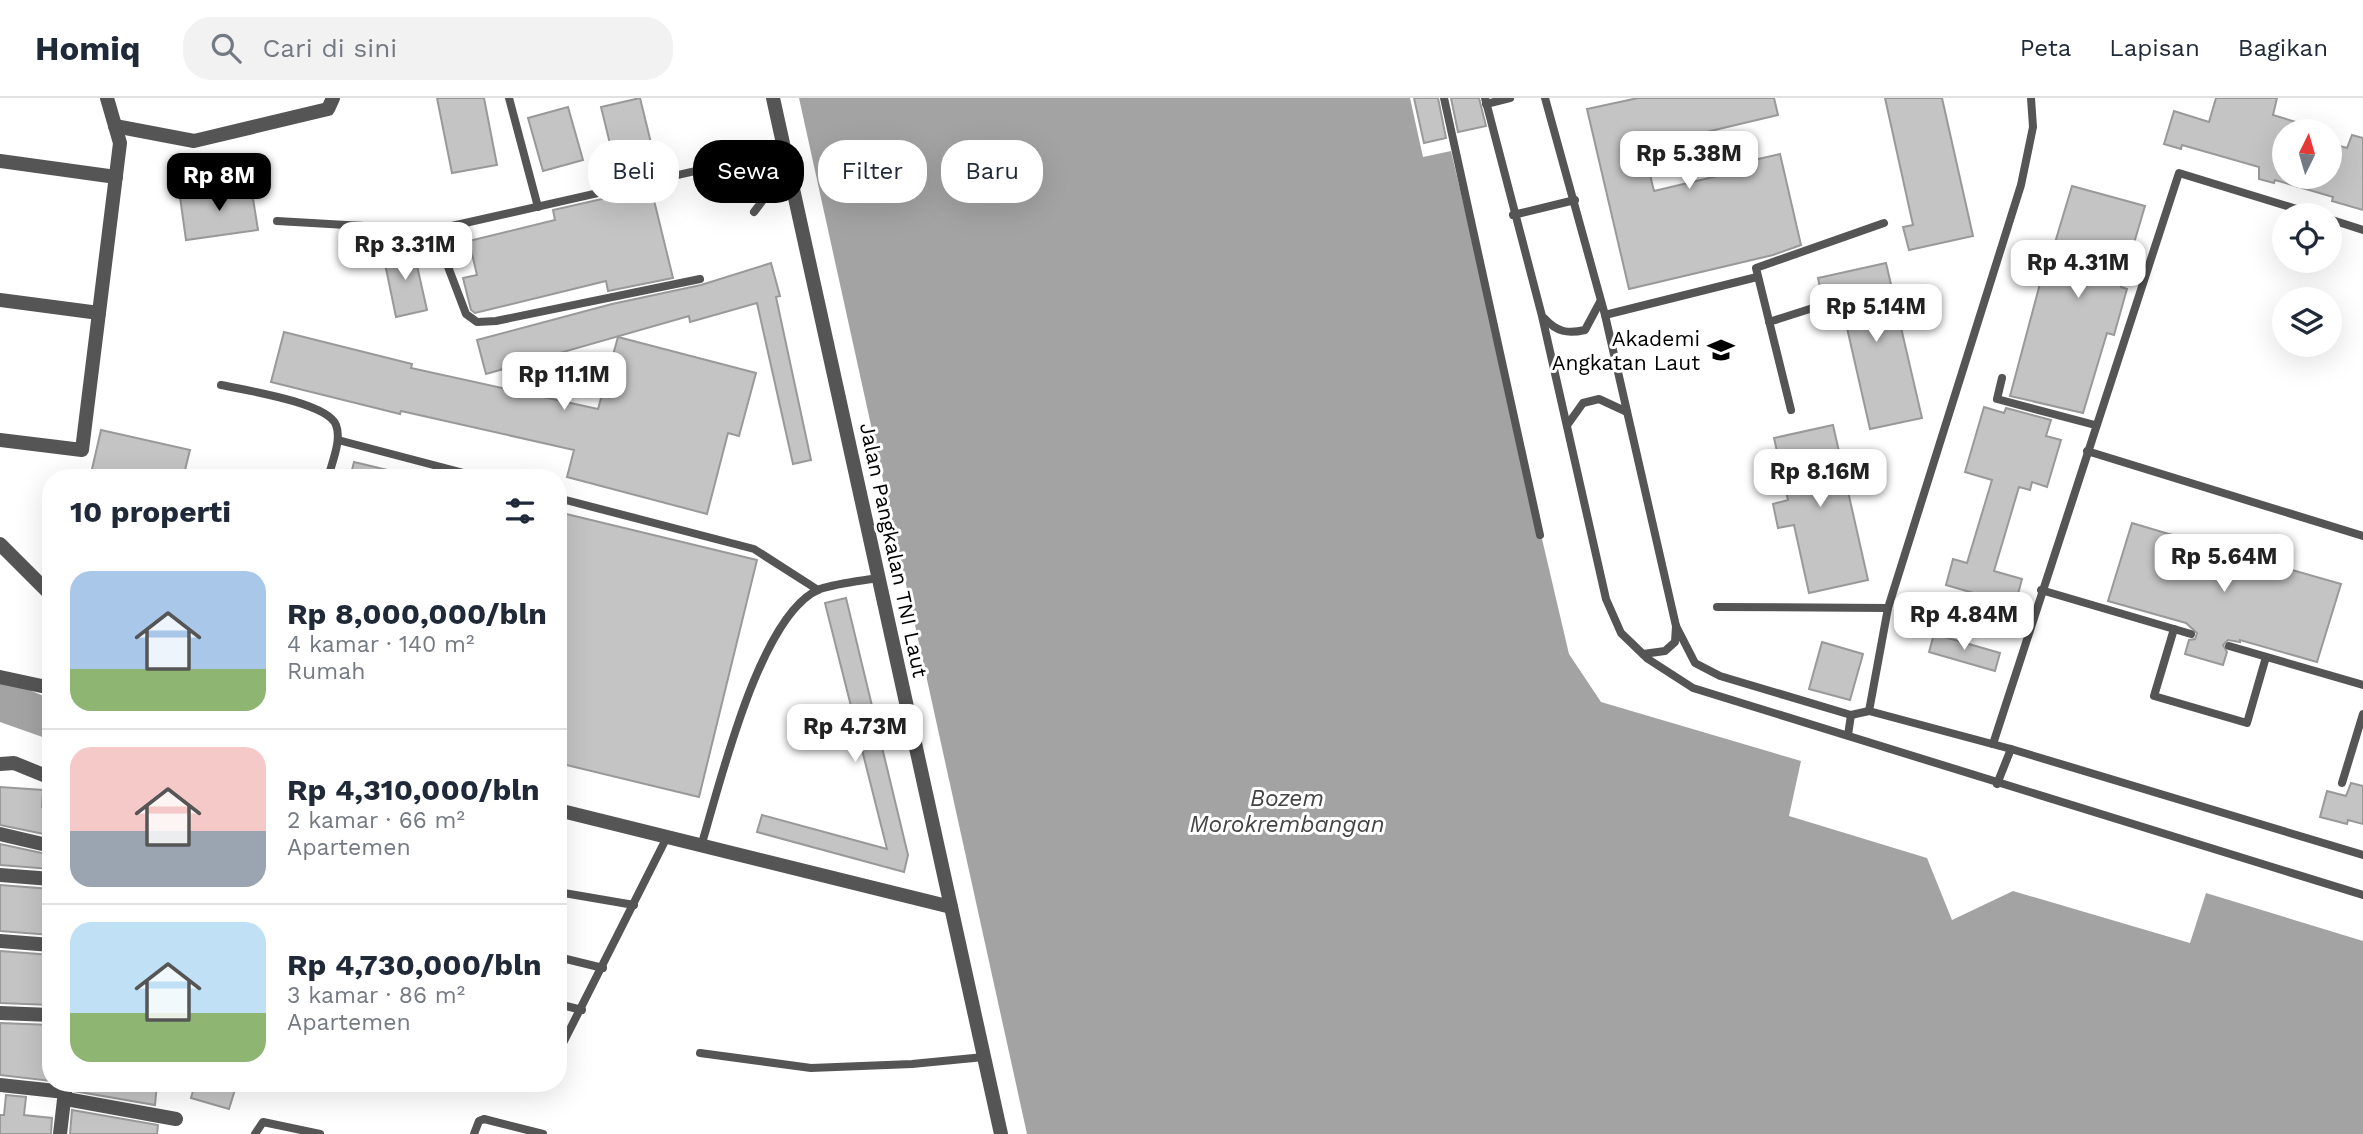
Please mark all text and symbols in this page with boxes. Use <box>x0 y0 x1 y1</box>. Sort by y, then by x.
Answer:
search box <box>183 17 673 80</box>
text: Homiq <box>35 29 141 68</box>
icon: search <box>207 29 245 67</box>
text: Cari di sini <box>263 33 397 63</box>
text: Peta <box>2020 34 2071 62</box>
text: Lapisan <box>2109 34 2200 62</box>
text: Bagikan <box>2238 34 2328 62</box>
north arrow <box>2272 119 2342 189</box>
map controls <box>2272 119 2342 357</box>
pin: Rp 5.38M <box>1617 132 1761 191</box>
chip: Beli <box>588 140 679 203</box>
chip: Sewa <box>693 140 804 203</box>
chip: Filter <box>818 140 927 203</box>
chip: Baru <box>941 140 1043 203</box>
text: Rp 5.38M <box>1636 140 1742 167</box>
pin: Rp 8M <box>170 153 268 213</box>
text: Rp 8M <box>183 162 255 189</box>
button: locate <box>2272 203 2342 273</box>
pin: Rp 3.31M <box>333 222 477 282</box>
text: Rp 3.31M <box>354 231 456 258</box>
pin: Rp 4.31M <box>2006 240 2150 300</box>
text: Rp 4.31M <box>2027 249 2129 276</box>
pin: Rp 5.14M <box>1804 285 1948 344</box>
button: layers <box>2272 287 2342 357</box>
text: Rp 5.14M <box>1826 293 1926 320</box>
place label: Akademi Angkatan Laut <box>1552 326 1700 375</box>
school or university icon: Akademi Angkatan Laut <box>1706 335 1736 365</box>
pin: Rp 11.1M <box>492 352 636 412</box>
text: Rp 11.1M <box>518 361 610 388</box>
street label: Jalan Pangkalan TNI Laut <box>855 420 933 680</box>
pin: Rp 8.16M <box>1748 450 1892 509</box>
text: Rp 8.16M <box>1770 458 1870 485</box>
icon: filters <box>501 492 539 530</box>
text: 10 properti <box>70 494 231 529</box>
pin: Rp 5.64M <box>2152 534 2296 594</box>
text: Rp 5.64M <box>2171 543 2277 570</box>
pin: Rp 4.84M <box>1892 592 2036 652</box>
text: Rp 8,000,000/bln <box>287 596 547 631</box>
icon: home <box>126 599 210 683</box>
text: Rp 4.84M <box>1910 601 2018 628</box>
text: 4 kamar · 140 m² <box>287 631 474 658</box>
text: Rumah <box>287 658 365 685</box>
pin: Rp 4.73M <box>783 704 927 764</box>
text: Rp 4.73M <box>803 713 907 740</box>
text: Rp 4,310,000/bln <box>287 772 540 807</box>
icon: home <box>126 775 210 859</box>
water label: Bozem Morokrembangan <box>1190 785 1384 838</box>
text: 2 kamar · 66 m² <box>287 807 465 834</box>
text: Apartemen <box>287 834 411 861</box>
text: Rp 4,730,000/bln <box>287 947 542 982</box>
icon: home <box>126 950 210 1034</box>
text: 3 kamar · 86 m² <box>287 982 465 1009</box>
text: Apartemen <box>287 1009 411 1036</box>

